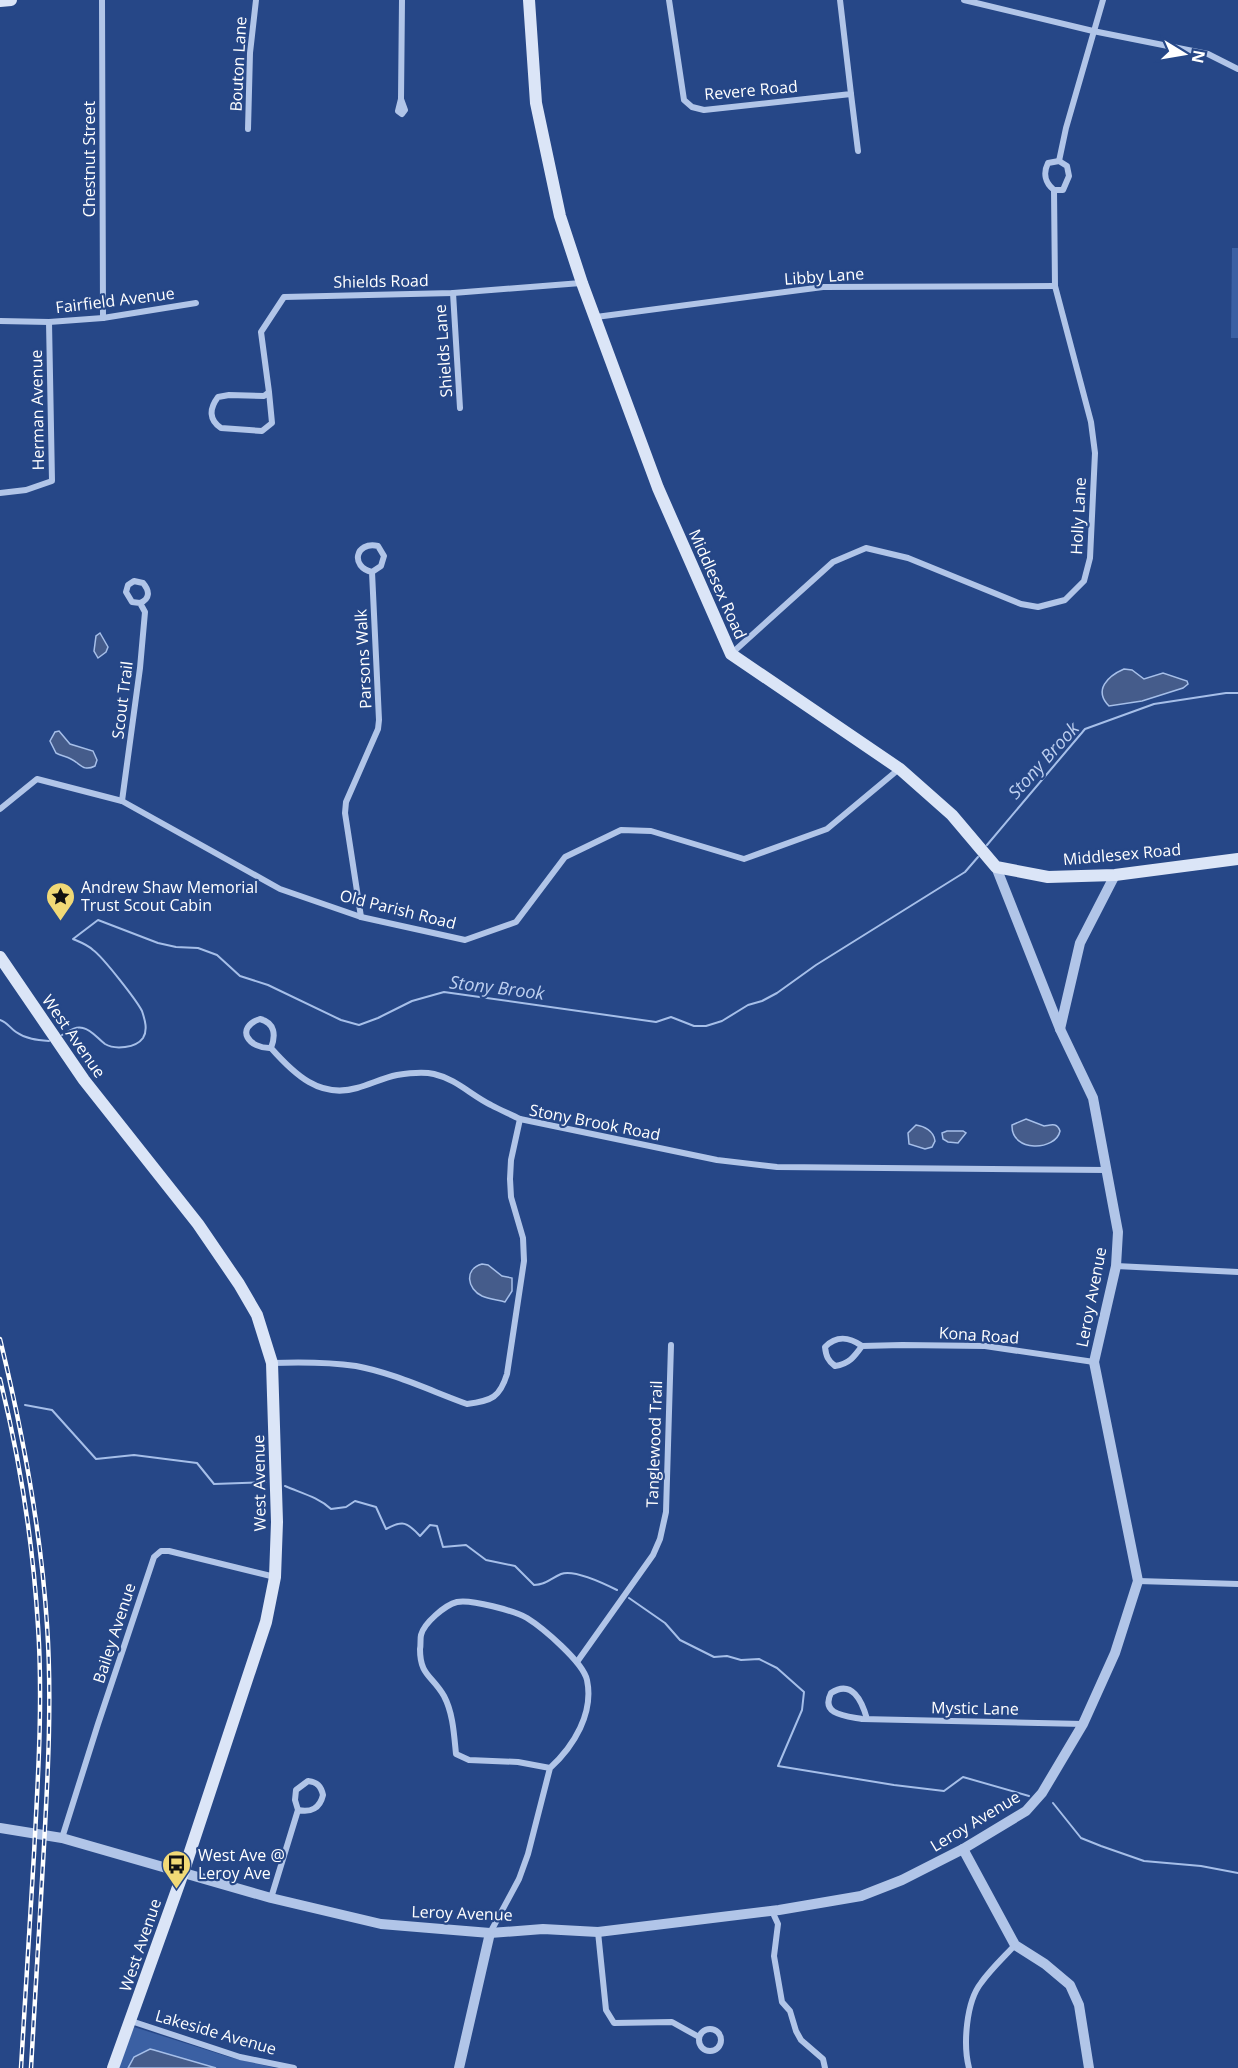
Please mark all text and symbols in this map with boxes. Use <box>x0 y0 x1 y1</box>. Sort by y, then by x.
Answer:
street label: Bouton Lane <box>225 16 251 112</box>
north arrow <box>1154 24 1214 84</box>
text: N <box>1187 48 1211 65</box>
street label: Revere Road <box>703 75 799 105</box>
street label: Chestnut Street <box>78 101 100 217</box>
street label: Libby Lane <box>783 262 865 290</box>
street label: Shields Road <box>333 269 429 293</box>
street label: Fairfield Avenue <box>54 282 176 318</box>
street label: Shields Lane <box>429 304 457 398</box>
street label: Herman Avenue <box>25 349 49 471</box>
street label: Holly Lane <box>1065 477 1091 555</box>
street label: Middlesex Road <box>684 525 752 643</box>
street label: Parsons Walk <box>349 608 377 710</box>
street label: Scout Trail <box>106 660 138 740</box>
water label: Stony Brook <box>1002 716 1085 803</box>
street label: Middlesex Road <box>1062 838 1182 870</box>
place label: Andrew Shaw Memorial Trust Scout Cabin <box>81 876 258 916</box>
place icon: Andrew Shaw Memorial Trust Scout Cabin <box>44 880 76 922</box>
street label: Old Parish Road <box>337 884 459 934</box>
water label: Stony Brook <box>448 969 547 1005</box>
street label: West Avenue <box>37 990 111 1082</box>
street label: Stony Brook Road <box>528 1099 662 1145</box>
street label: Leroy Avenue <box>1071 1245 1111 1349</box>
street label: Kona Road <box>938 1321 1020 1349</box>
street label: Tanglewood Trail <box>641 1380 667 1508</box>
street label: West Avenue <box>247 1434 271 1532</box>
street label: Bailey Avenue <box>87 1580 141 1686</box>
street label: Mystic Lane <box>931 1696 1019 1720</box>
street label: Leroy Avenue <box>926 1785 1024 1857</box>
place label: West Ave @ Leroy Ave <box>198 1844 285 1884</box>
bus stop icon: West Ave @ Leroy Ave <box>161 1848 193 1890</box>
street label: West Avenue <box>114 1896 166 1994</box>
street label: Leroy Avenue <box>411 1900 513 1926</box>
street label: Lakeside Avenue <box>153 2004 279 2060</box>

